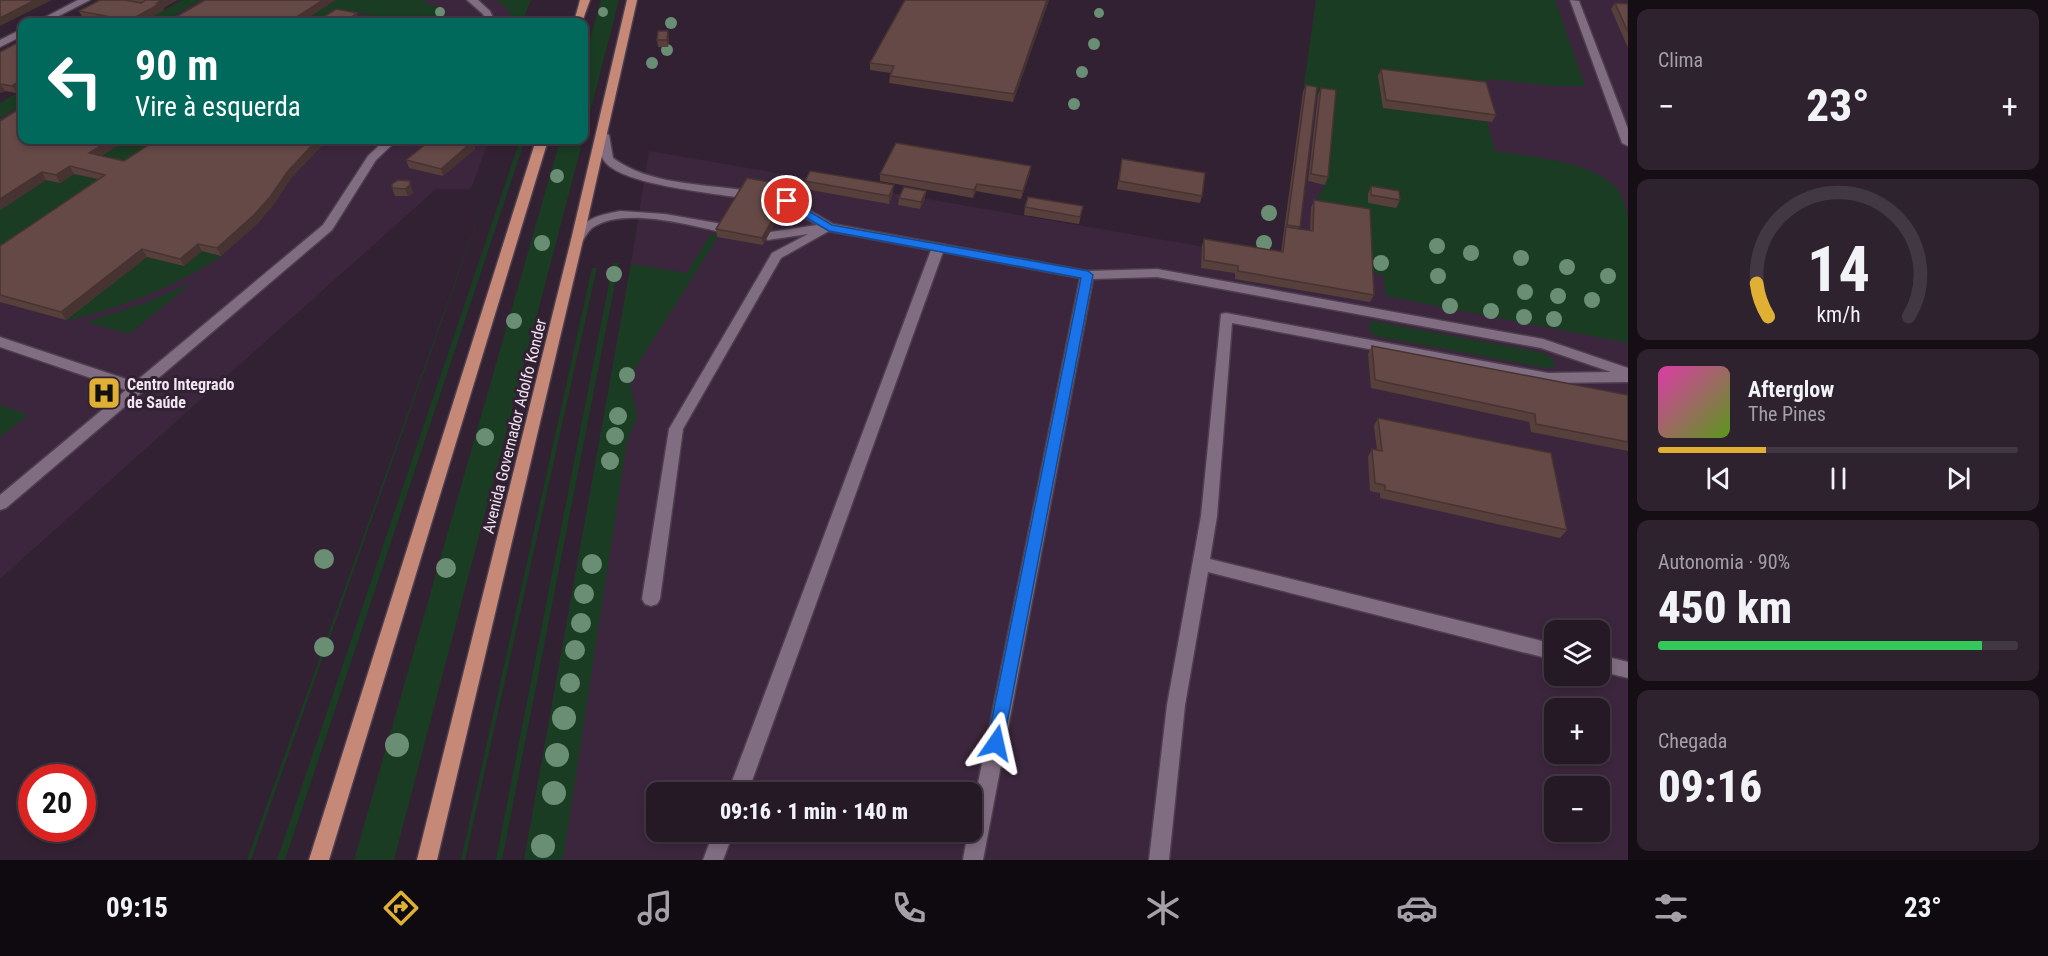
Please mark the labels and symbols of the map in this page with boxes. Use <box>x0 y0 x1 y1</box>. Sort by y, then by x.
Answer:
pin <box>761 175 812 226</box>
street label: Avenida Governador Adolfo Konder <box>479 317 550 535</box>
hospital icon: Centro Integrado de Saúde <box>86 375 122 411</box>
place label: Centro Integrado de Saúde <box>127 375 235 412</box>
position arrow <box>964 711 1028 775</box>
speed limit sign: 20 <box>18 764 96 842</box>

